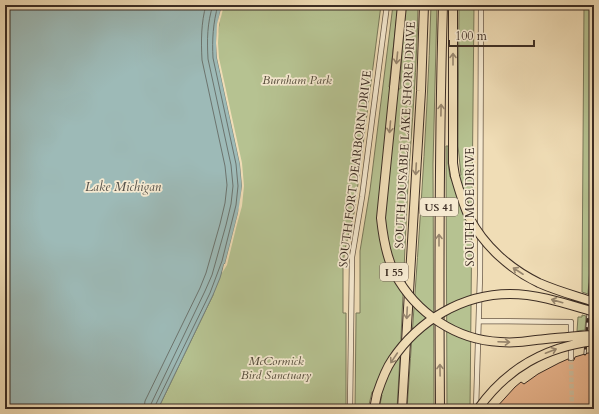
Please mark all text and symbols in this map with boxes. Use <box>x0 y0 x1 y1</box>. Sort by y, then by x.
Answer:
street label: SOUTH DUSABLE LAKE SHORE DRIVE <box>391 21 419 249</box>
scale bar <box>449 22 534 48</box>
text: 100 m <box>455 28 488 44</box>
one-way arrow <box>393 51 401 64</box>
one-way arrow <box>449 53 457 66</box>
street label: SOUTH FORT DEARBORN DRIVE <box>335 70 375 268</box>
park label: Burnham Park <box>262 72 332 88</box>
one-way arrow <box>437 104 445 117</box>
one-way arrow <box>386 120 393 133</box>
street label: SOUTH MOE DRIVE <box>462 148 478 266</box>
one-way arrow <box>413 162 420 175</box>
water label: Lake Michigan <box>85 178 162 196</box>
road number: US 41 <box>420 198 458 216</box>
one-way arrow <box>435 234 443 247</box>
road number: I 55 <box>380 263 408 281</box>
one-way arrow <box>513 267 524 275</box>
one-way arrow <box>550 297 563 304</box>
one-way arrow <box>404 306 411 319</box>
one-way arrow <box>497 338 510 346</box>
one-way arrow <box>544 346 556 354</box>
park label: McCormick Bird Sanctuary <box>241 353 311 383</box>
one-way arrow <box>390 353 398 364</box>
one-way arrow <box>436 364 444 377</box>

